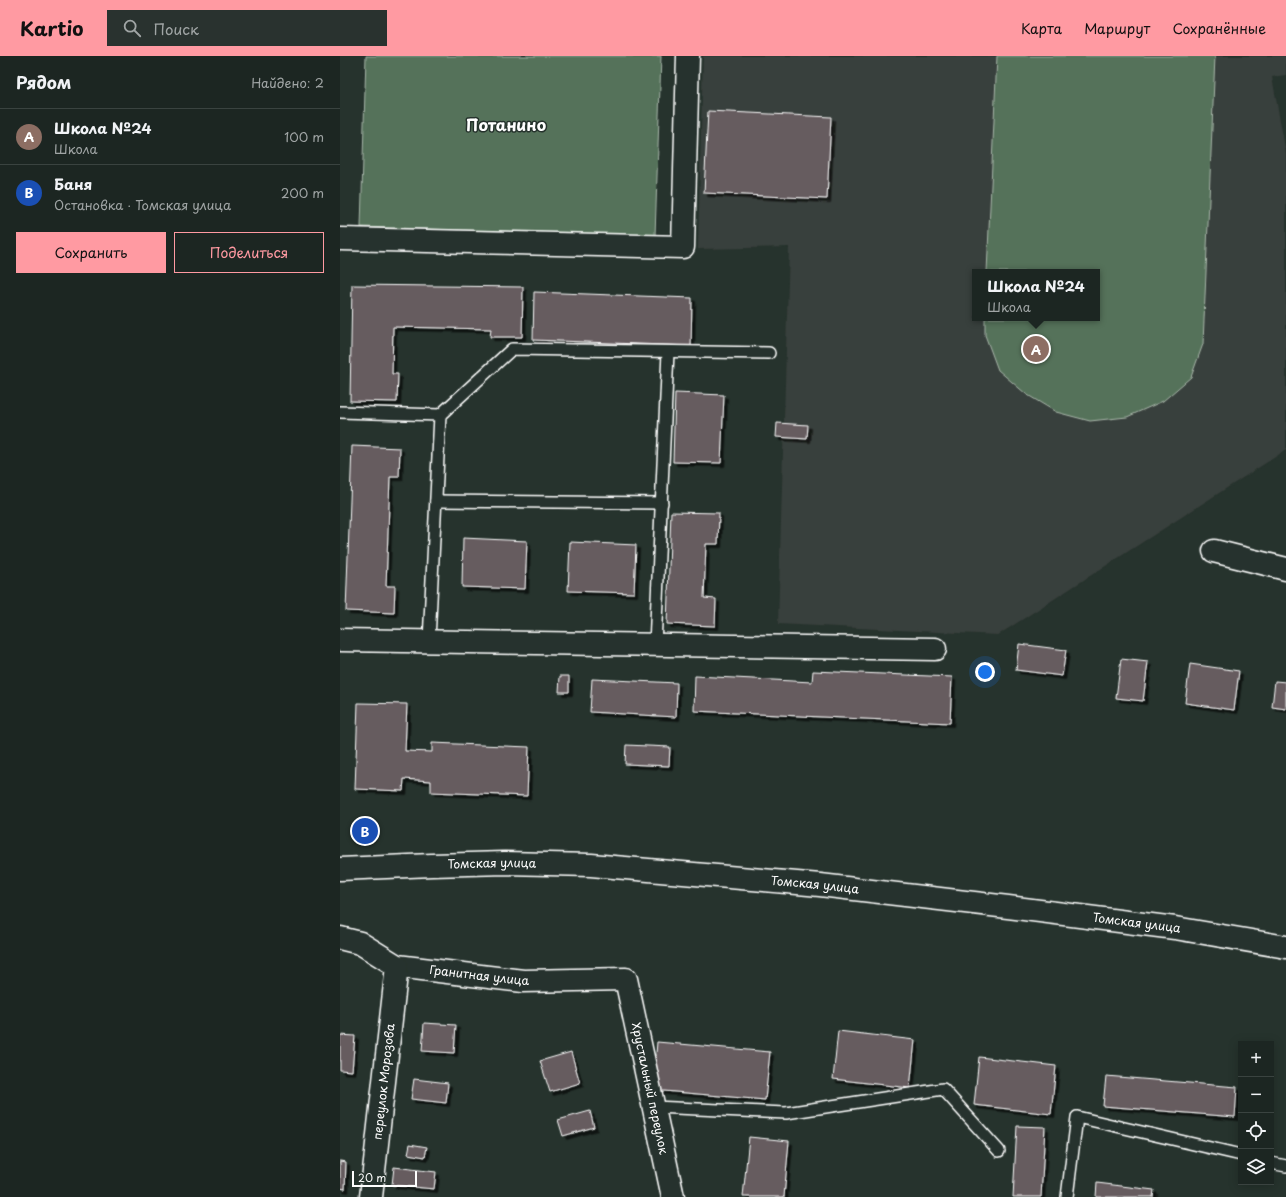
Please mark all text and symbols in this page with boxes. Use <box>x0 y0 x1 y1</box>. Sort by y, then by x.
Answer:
search box <box>107 10 387 46</box>
text: Kartio <box>20 14 83 42</box>
icon: search <box>121 17 143 39</box>
text: Поиск <box>153 17 199 40</box>
text: Карта <box>1021 18 1062 39</box>
text: Маршрут <box>1084 18 1150 39</box>
text: Сохранённые <box>1172 18 1266 39</box>
text: Рядом <box>16 69 71 95</box>
text: Найдено: 2 <box>251 73 324 92</box>
district label: Потанино <box>466 112 546 136</box>
text: Школа №24 <box>54 116 152 139</box>
text: A <box>24 127 34 146</box>
text: 100 m <box>284 127 324 146</box>
text: Школа <box>54 139 98 158</box>
text: Баня <box>54 172 92 195</box>
text: B <box>25 183 33 202</box>
text: 200 m <box>281 183 324 202</box>
text: Остановка · Томская улица <box>54 195 231 214</box>
button: Сохранить <box>16 232 166 273</box>
button: Поделиться <box>174 232 324 273</box>
popup <box>972 269 1100 321</box>
text: Школа №24 <box>987 274 1085 297</box>
text: Школа <box>987 297 1031 316</box>
pin: A <box>1023 334 1049 364</box>
your location <box>975 662 995 682</box>
pin: B <box>352 816 378 846</box>
street label: Томская улица <box>447 853 537 873</box>
street label: Томская улица <box>770 871 861 898</box>
street label: Томская улица <box>1092 908 1183 937</box>
street label: Гранитная улица <box>428 960 530 989</box>
street label: Хрустальный переулок <box>628 1020 674 1157</box>
street label: переулок Морозова <box>367 1022 399 1141</box>
map controls <box>1238 1041 1274 1185</box>
button: + <box>1238 1041 1274 1077</box>
button: − <box>1238 1077 1274 1113</box>
button: locate <box>1238 1113 1274 1149</box>
button: layers <box>1238 1149 1274 1185</box>
scale bar <box>352 1169 417 1188</box>
text: 20 m <box>358 1169 386 1186</box>

